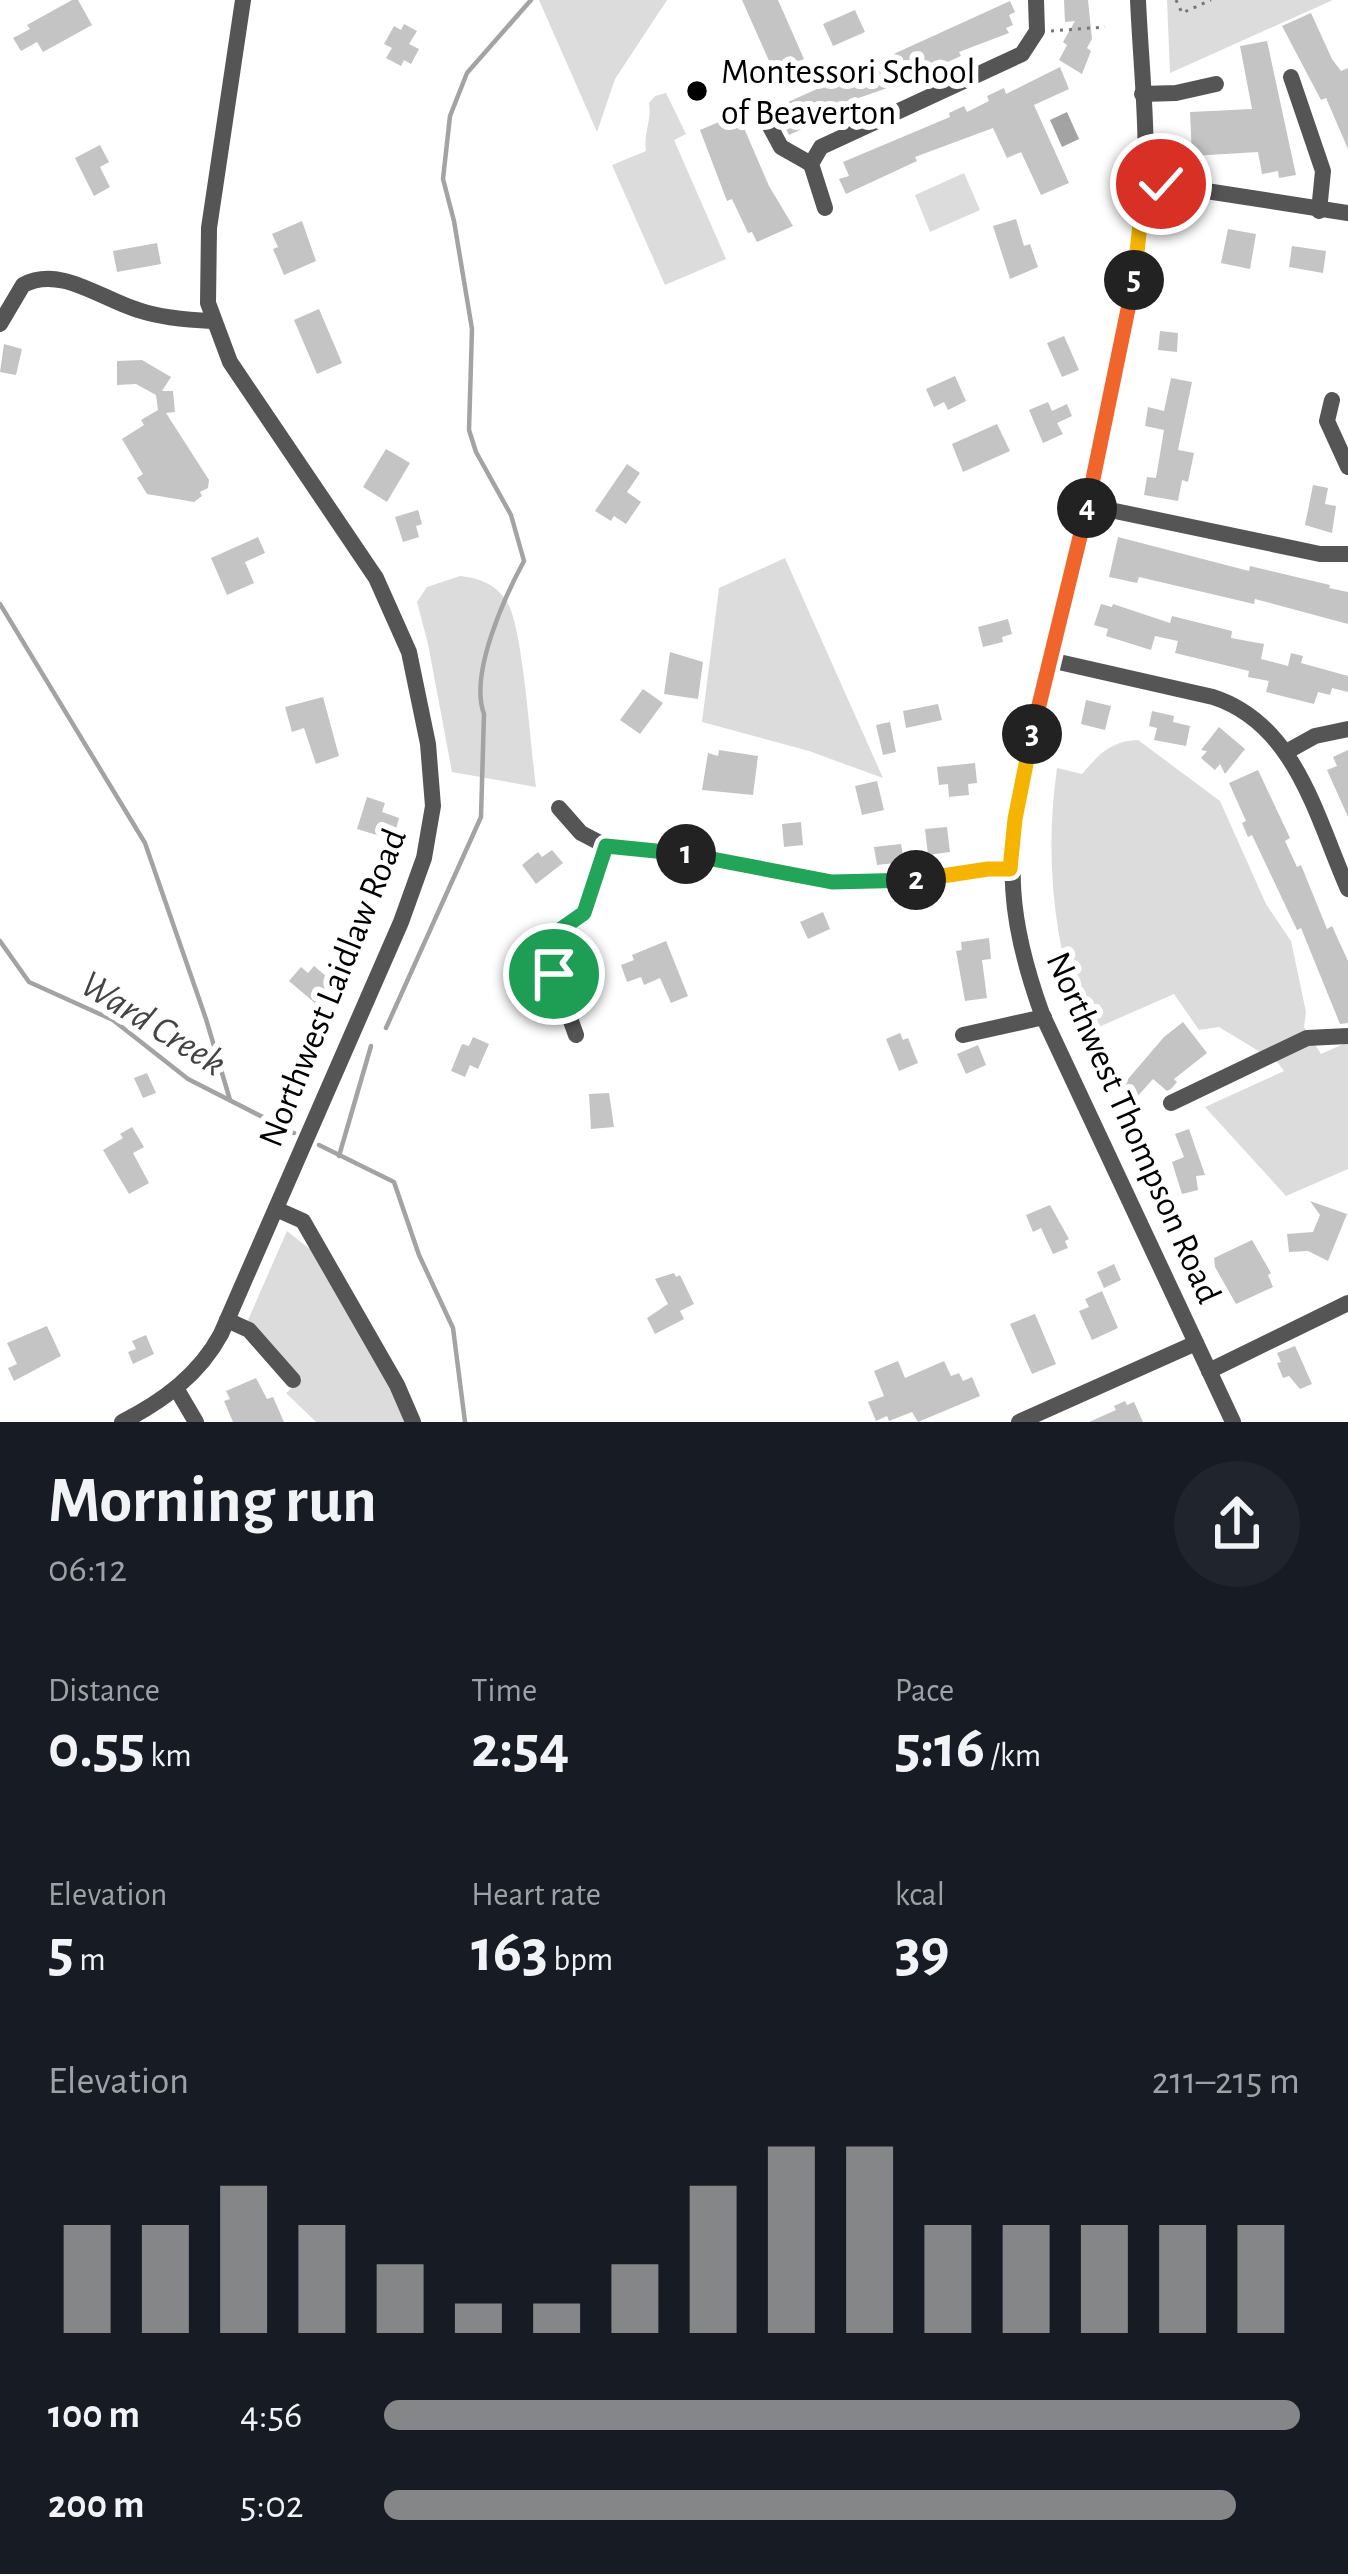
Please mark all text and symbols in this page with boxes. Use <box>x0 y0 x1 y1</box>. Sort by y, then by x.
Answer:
place label: Montessori School of Beaverton <box>721 54 975 131</box>
marker: Montessori School of Beaverton <box>684 78 710 104</box>
pin <box>1110 133 1212 235</box>
icon: check <box>1128 151 1194 217</box>
pin: 5 <box>1104 250 1164 310</box>
text: 5 <box>1127 263 1141 296</box>
pin: 4 <box>1057 478 1117 538</box>
text: 4 <box>1079 491 1095 524</box>
pin: 3 <box>1002 704 1062 764</box>
text: 3 <box>1025 717 1039 750</box>
street label: Northwest Laidlaw Road <box>253 824 413 1152</box>
pin: 1 <box>656 824 716 884</box>
text: 1 <box>680 837 692 870</box>
pin: 2 <box>886 850 946 910</box>
text: 2 <box>908 863 924 896</box>
pin <box>503 923 605 1025</box>
icon: arrive <box>521 941 587 1007</box>
street label: Northwest Thompson Road <box>1039 947 1227 1309</box>
water label: Ward Creek <box>73 965 232 1084</box>
button: share <box>1174 1461 1300 1587</box>
text: Morning run <box>48 1468 377 1534</box>
text: 06:12 <box>48 1550 127 1589</box>
text: Distance <box>48 1675 160 1708</box>
text: Time <box>471 1675 537 1708</box>
text: Pace <box>895 1675 954 1708</box>
text: 0.55 <box>48 1718 145 1778</box>
text: 2:54 <box>471 1718 569 1778</box>
text: 5:16 <box>895 1718 985 1778</box>
text: km <box>145 1740 192 1773</box>
text: /km <box>985 1740 1041 1773</box>
text: Elevation <box>48 1879 167 1912</box>
text: Heart rate <box>471 1879 601 1912</box>
text: kcal <box>895 1879 945 1912</box>
text: 5 <box>48 1922 74 1982</box>
text: 163 <box>471 1922 548 1982</box>
text: 39 <box>895 1922 950 1982</box>
text: m <box>74 1944 106 1977</box>
text: bpm <box>548 1944 613 1977</box>
text: Elevation <box>48 2062 189 2101</box>
text: 211–215 m <box>1152 2062 1300 2101</box>
text: 100 m <box>48 2396 140 2435</box>
text: 4:56 <box>240 2396 302 2435</box>
text: 200 m <box>48 2486 144 2525</box>
text: 5:02 <box>240 2486 304 2525</box>

